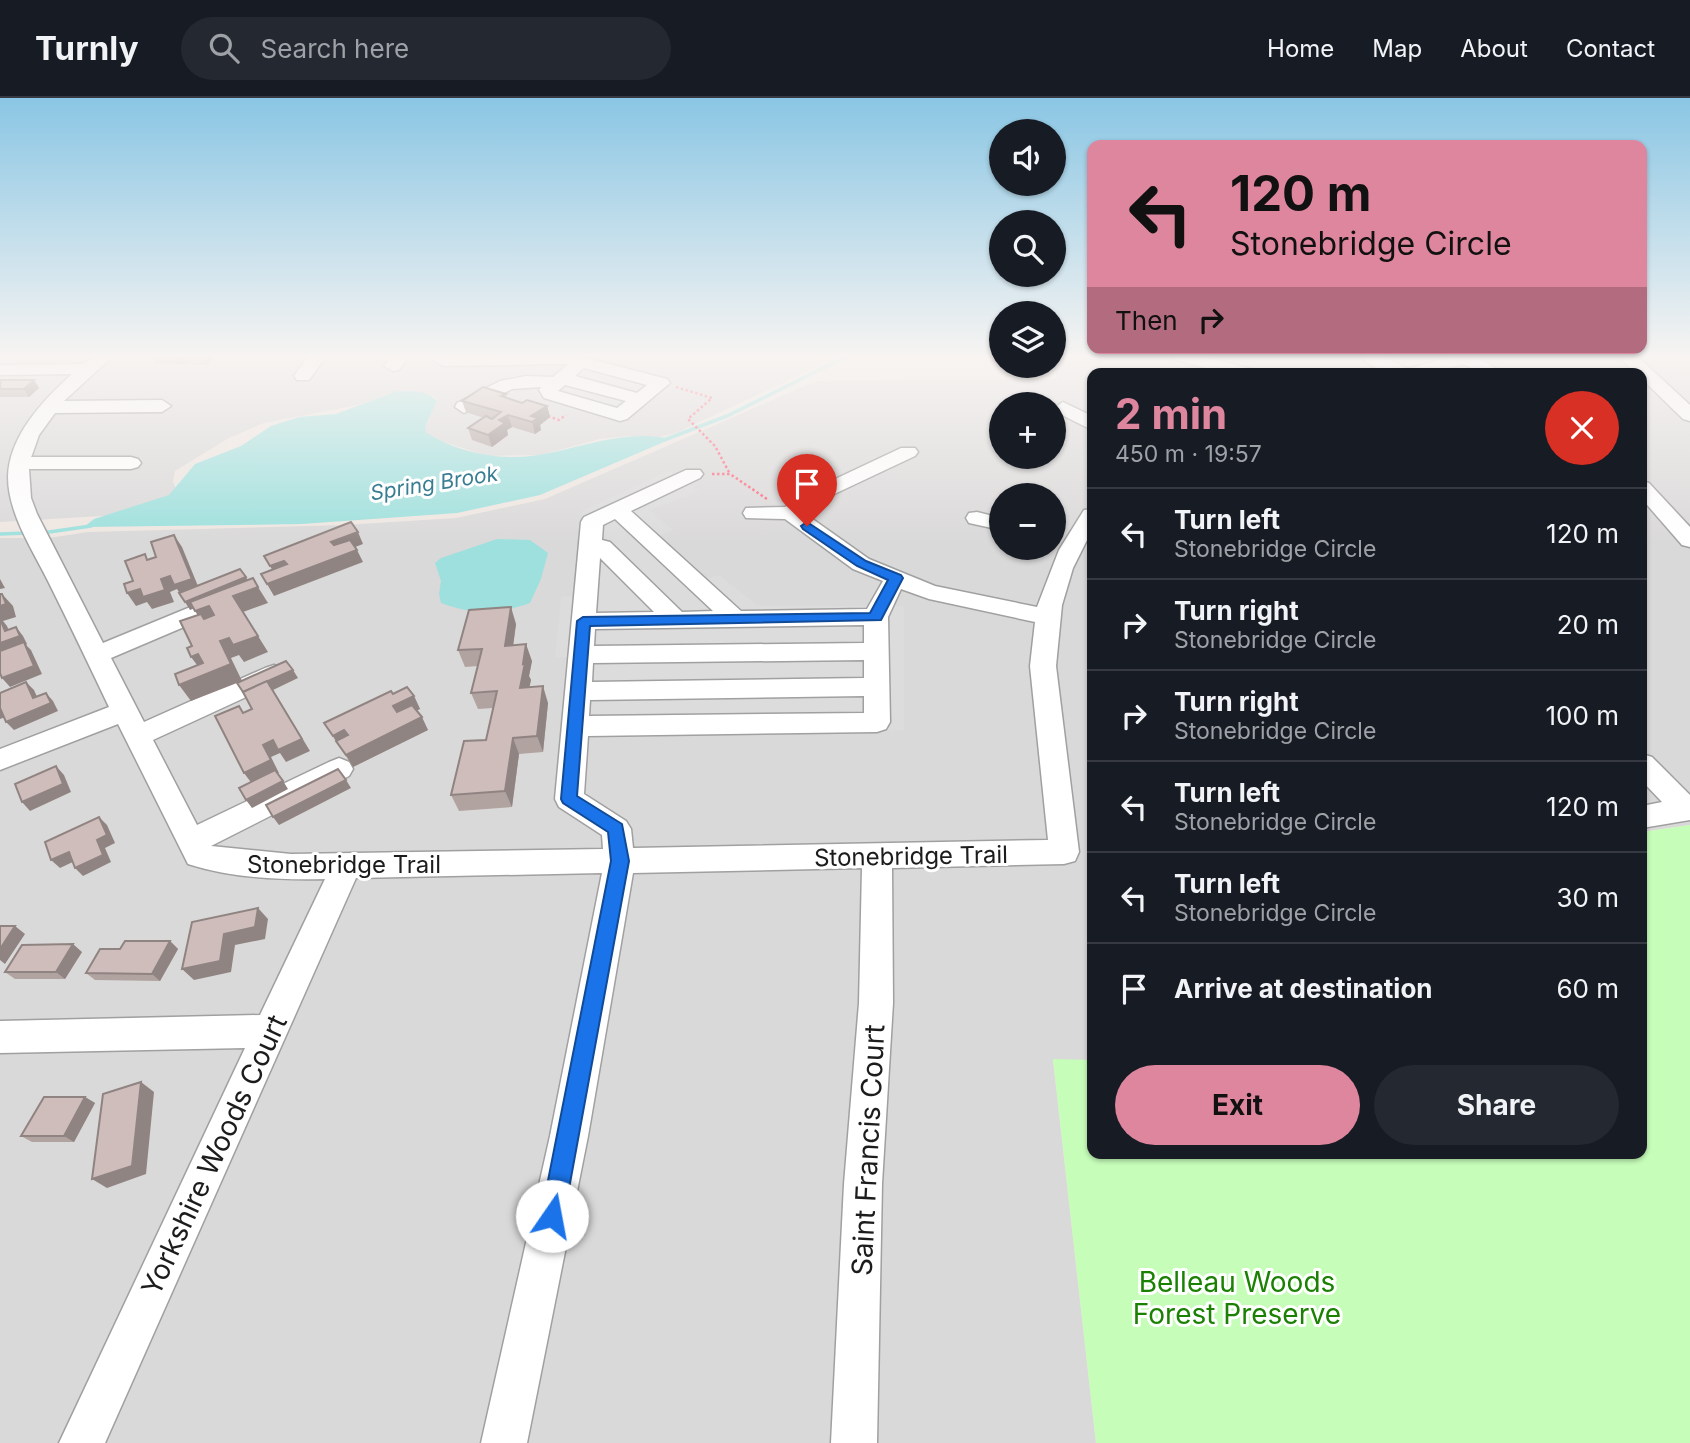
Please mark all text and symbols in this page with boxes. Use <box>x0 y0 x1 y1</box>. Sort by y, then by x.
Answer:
search box <box>181 17 671 80</box>
text: Turnly <box>35 28 139 68</box>
icon: search <box>205 29 243 67</box>
text: Search here <box>261 33 409 64</box>
text: Home <box>1267 34 1334 63</box>
text: Map <box>1372 34 1422 63</box>
text: About <box>1460 34 1528 63</box>
text: Contact <box>1566 34 1655 63</box>
map controls <box>989 119 1066 560</box>
button: sound <box>989 119 1066 196</box>
text: 120 m <box>1230 164 1371 223</box>
icon: left <box>1115 168 1206 259</box>
button: search <box>989 210 1066 287</box>
text: Stonebridge Circle <box>1230 224 1512 263</box>
button: layers <box>989 301 1066 378</box>
icon: right <box>1192 301 1230 339</box>
text: Then <box>1115 305 1178 336</box>
text: 2 min <box>1115 388 1227 439</box>
button: close <box>1545 391 1619 465</box>
button: + <box>989 392 1066 469</box>
text: 450 m · 19:57 <box>1115 440 1262 468</box>
pin <box>777 454 837 526</box>
water label: Spring Brook <box>368 460 500 505</box>
icon: arrive <box>788 465 826 503</box>
button: − <box>989 483 1066 560</box>
text: Turn left <box>1174 504 1280 535</box>
icon: left <box>1115 515 1153 553</box>
text: 120 m <box>1546 518 1619 549</box>
text: Stonebridge Circle <box>1174 535 1376 563</box>
text: Turn right <box>1174 595 1299 626</box>
icon: right <box>1115 606 1153 644</box>
text: 20 m <box>1557 609 1619 640</box>
text: Stonebridge Circle <box>1174 626 1376 654</box>
text: Turn right <box>1174 686 1299 717</box>
icon: right <box>1115 697 1153 735</box>
text: 100 m <box>1546 700 1619 731</box>
text: Stonebridge Circle <box>1174 717 1376 745</box>
text: Turn left <box>1174 777 1280 808</box>
icon: left <box>1115 788 1153 826</box>
text: 120 m <box>1546 791 1619 822</box>
text: Stonebridge Circle <box>1174 808 1376 836</box>
street label: Stonebridge Trail <box>814 840 1008 872</box>
street label: Stonebridge Trail <box>247 850 441 879</box>
text: Turn left <box>1174 868 1280 899</box>
icon: left <box>1115 879 1153 917</box>
text: 30 m <box>1556 882 1619 913</box>
text: Stonebridge Circle <box>1174 899 1376 927</box>
icon: arrive <box>1115 970 1153 1008</box>
text: Arrive at destination <box>1174 973 1433 1004</box>
text: 60 m <box>1556 973 1619 1004</box>
street label: Yorkshire Woods Court <box>134 1009 294 1301</box>
street label: Saint Francis Court <box>844 1023 892 1277</box>
button: Exit <box>1115 1065 1360 1145</box>
button: Share <box>1374 1065 1619 1145</box>
position arrow <box>515 1179 589 1253</box>
park label: Belleau Woods Forest Preserve <box>1133 1265 1341 1331</box>

